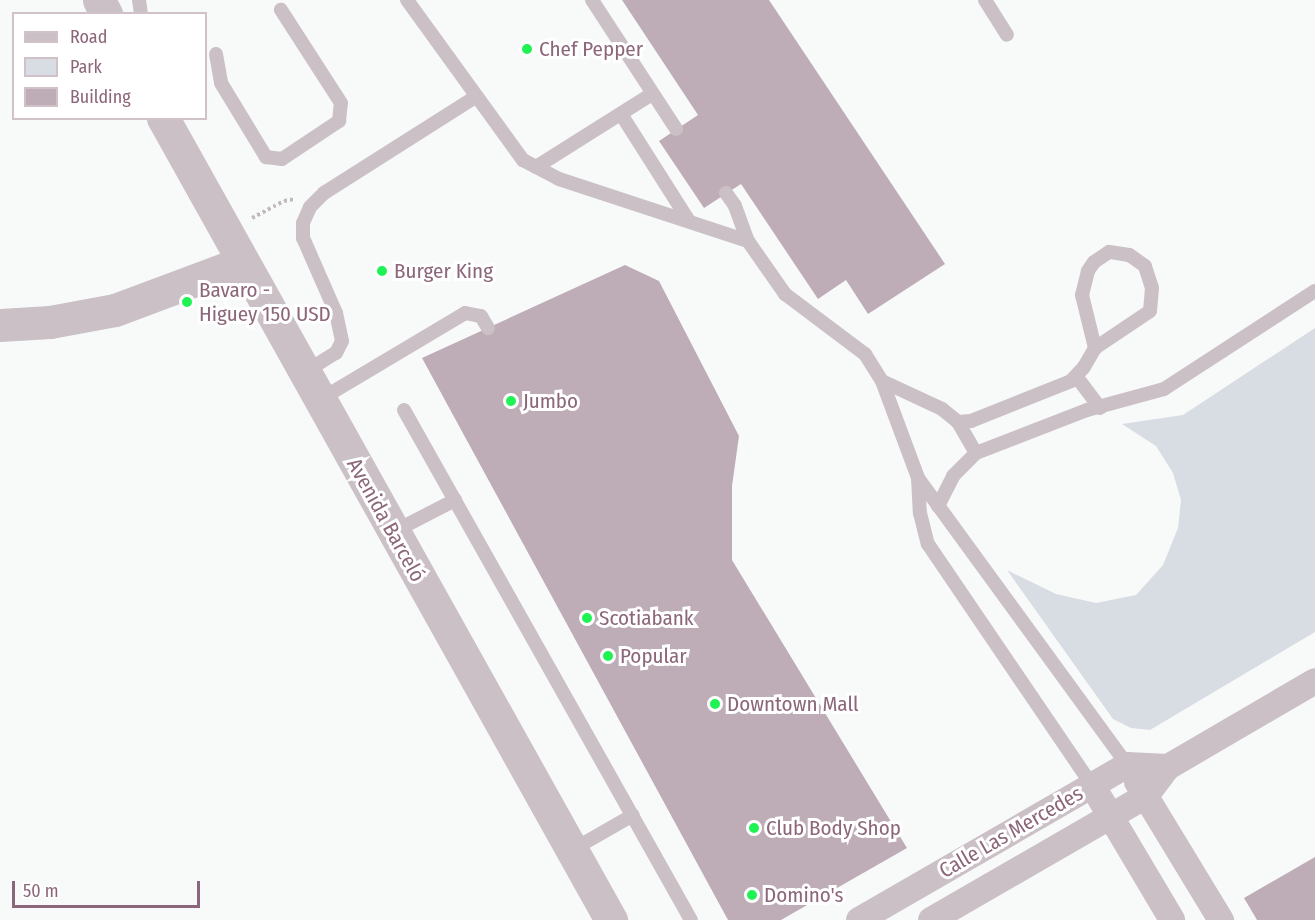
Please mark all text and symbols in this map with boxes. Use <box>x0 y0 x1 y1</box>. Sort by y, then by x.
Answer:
legend <box>12 12 207 120</box>
text: Road <box>70 26 107 48</box>
place label: Chef Pepper <box>539 36 643 62</box>
marker: Chef Pepper <box>520 42 534 56</box>
text: Park <box>70 56 102 78</box>
text: Building <box>70 86 131 108</box>
place label: Burger King <box>394 258 493 284</box>
marker: Burger King <box>375 264 389 278</box>
place label: Bavaro - Higuey 150 USD <box>199 277 331 327</box>
marker: Bavaro - Higuey 150 USD <box>180 295 194 309</box>
place label: Jumbo <box>523 388 578 414</box>
marker: Jumbo <box>504 394 518 408</box>
street label: Avenida Barceló <box>342 454 430 586</box>
place label: Scotiabank <box>599 605 694 631</box>
marker: Scotiabank <box>580 611 594 625</box>
place label: Popular <box>620 643 687 669</box>
marker: Popular <box>601 649 615 663</box>
place label: Downtown Mall <box>727 691 859 717</box>
marker: Downtown Mall <box>708 697 722 711</box>
street label: Calle Las Mercedes <box>935 781 1087 883</box>
place label: Club Body Shop <box>766 815 901 841</box>
marker: Club Body Shop <box>747 821 761 835</box>
scale bar <box>15 869 202 907</box>
text: 50 m <box>23 880 59 902</box>
place label: Domino's <box>764 882 844 908</box>
marker: Domino's <box>745 888 759 902</box>

